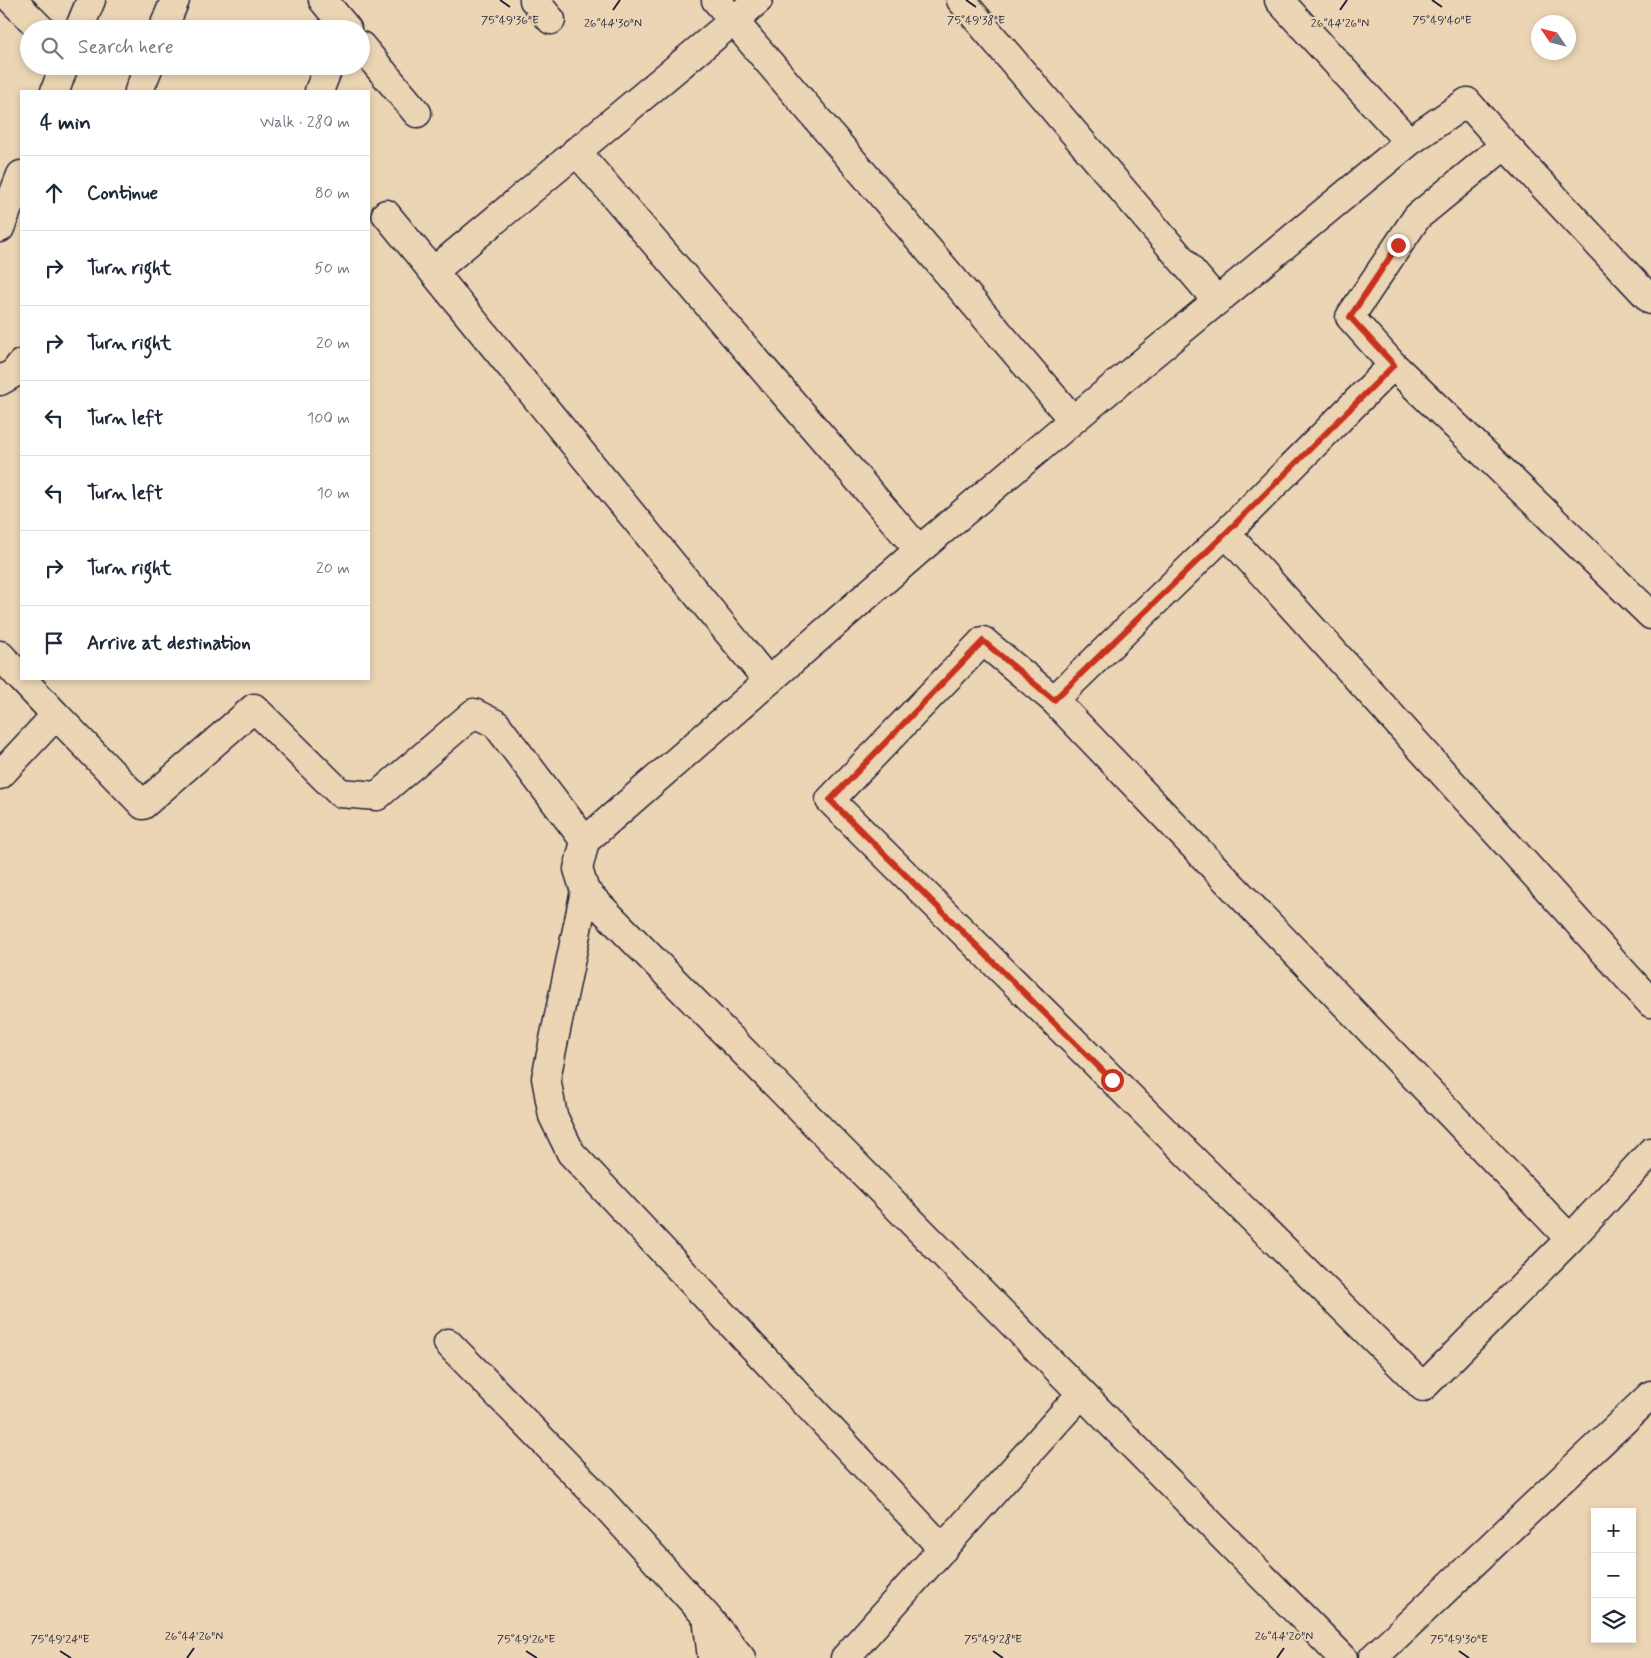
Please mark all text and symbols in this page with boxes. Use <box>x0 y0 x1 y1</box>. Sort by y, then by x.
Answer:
text: 75°49'36"E <box>481 13 539 29</box>
text: 75°49'38"E <box>947 13 1005 29</box>
text: 75°49'40"E <box>1412 13 1472 29</box>
north arrow <box>1531 15 1576 60</box>
text: 26°44'30"N <box>584 16 642 32</box>
text: 26°44'26"N <box>1311 16 1369 32</box>
search box <box>20 20 370 75</box>
icon: search <box>38 34 66 62</box>
text: Search here <box>78 35 174 60</box>
text: 4 min <box>40 109 91 137</box>
text: Walk · 280 m <box>260 112 350 133</box>
icon: ahead <box>40 179 68 207</box>
text: Continue <box>87 181 158 206</box>
text: 80 m <box>315 183 350 204</box>
route end <box>1387 234 1410 257</box>
icon: right <box>40 254 68 282</box>
text: Turn right <box>87 256 171 281</box>
text: 50 m <box>314 258 350 279</box>
icon: right <box>40 329 68 357</box>
text: Turn right <box>87 331 171 356</box>
text: 20 m <box>316 333 350 354</box>
icon: left <box>40 404 68 432</box>
text: Turn left <box>87 406 163 431</box>
text: 100 m <box>307 408 350 429</box>
icon: left <box>40 479 68 507</box>
text: Turn left <box>87 481 163 506</box>
text: 10 m <box>317 483 350 504</box>
icon: right <box>40 554 68 582</box>
text: Turn right <box>87 556 171 581</box>
text: 20 m <box>316 558 350 579</box>
icon: arrive <box>40 629 68 657</box>
text: Arrive at destination <box>87 631 251 656</box>
route start <box>1101 1069 1124 1092</box>
map controls <box>1591 1508 1636 1643</box>
button: + <box>1591 1508 1636 1553</box>
button: − <box>1591 1553 1636 1598</box>
button: layers <box>1591 1598 1636 1643</box>
text: 26°44'26"N <box>165 1629 223 1645</box>
text: 26°44'20"N <box>1255 1629 1313 1645</box>
text: 75°49'24"E <box>31 1632 89 1648</box>
text: 75°49'26"E <box>497 1632 555 1648</box>
text: 75°49'28"E <box>964 1632 1022 1648</box>
text: 75°49'30"E <box>1430 1632 1488 1648</box>

